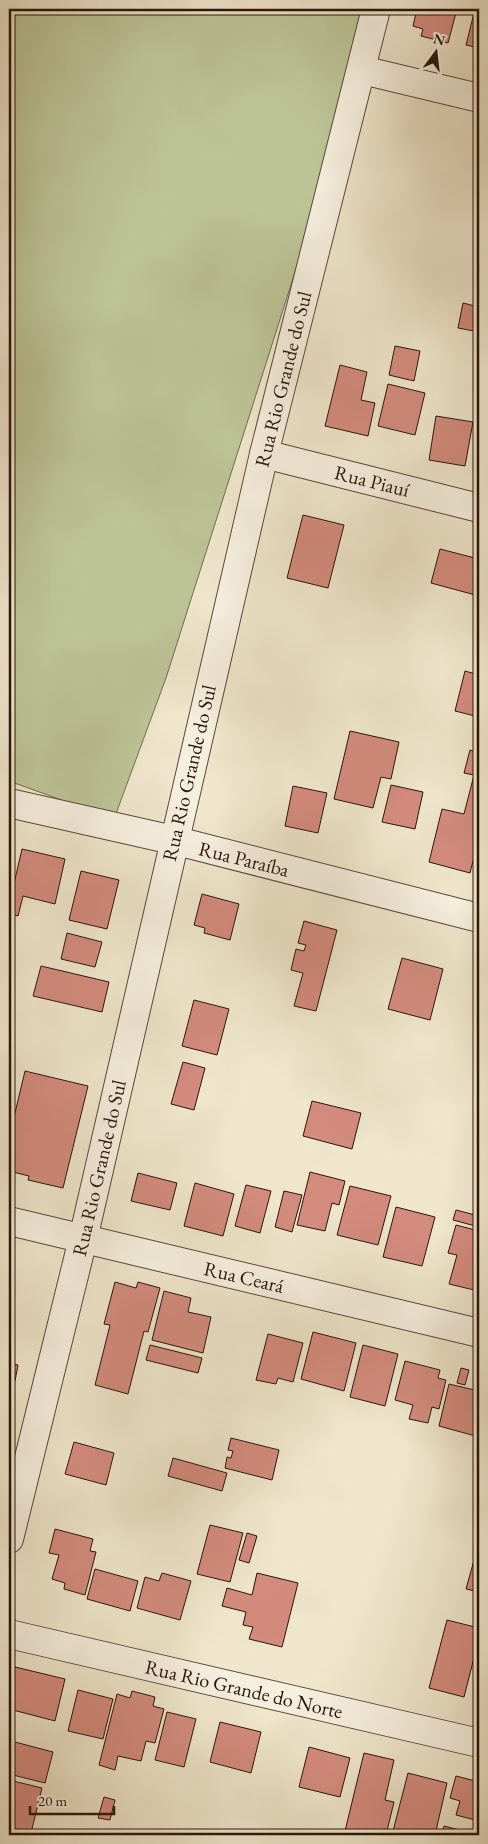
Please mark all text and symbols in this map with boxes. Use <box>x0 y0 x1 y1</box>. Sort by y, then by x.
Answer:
north arrow <box>410 28 460 78</box>
text: N <box>432 29 448 50</box>
street label: Rua Rio Grande do Sul <box>249 288 317 470</box>
street label: Rua Piauí <box>332 459 412 503</box>
street label: Rua Rio Grande do Sul <box>156 682 222 864</box>
street label: Rua Paraíba <box>196 835 292 883</box>
street label: Rua Rio Grande do Sul <box>66 1077 132 1259</box>
street label: Rua Ceará <box>201 1255 287 1299</box>
street label: Rua Rio Grande do Norte <box>143 1654 346 1724</box>
scale bar <box>30 1784 114 1816</box>
text: 20 m <box>38 1791 67 1810</box>

